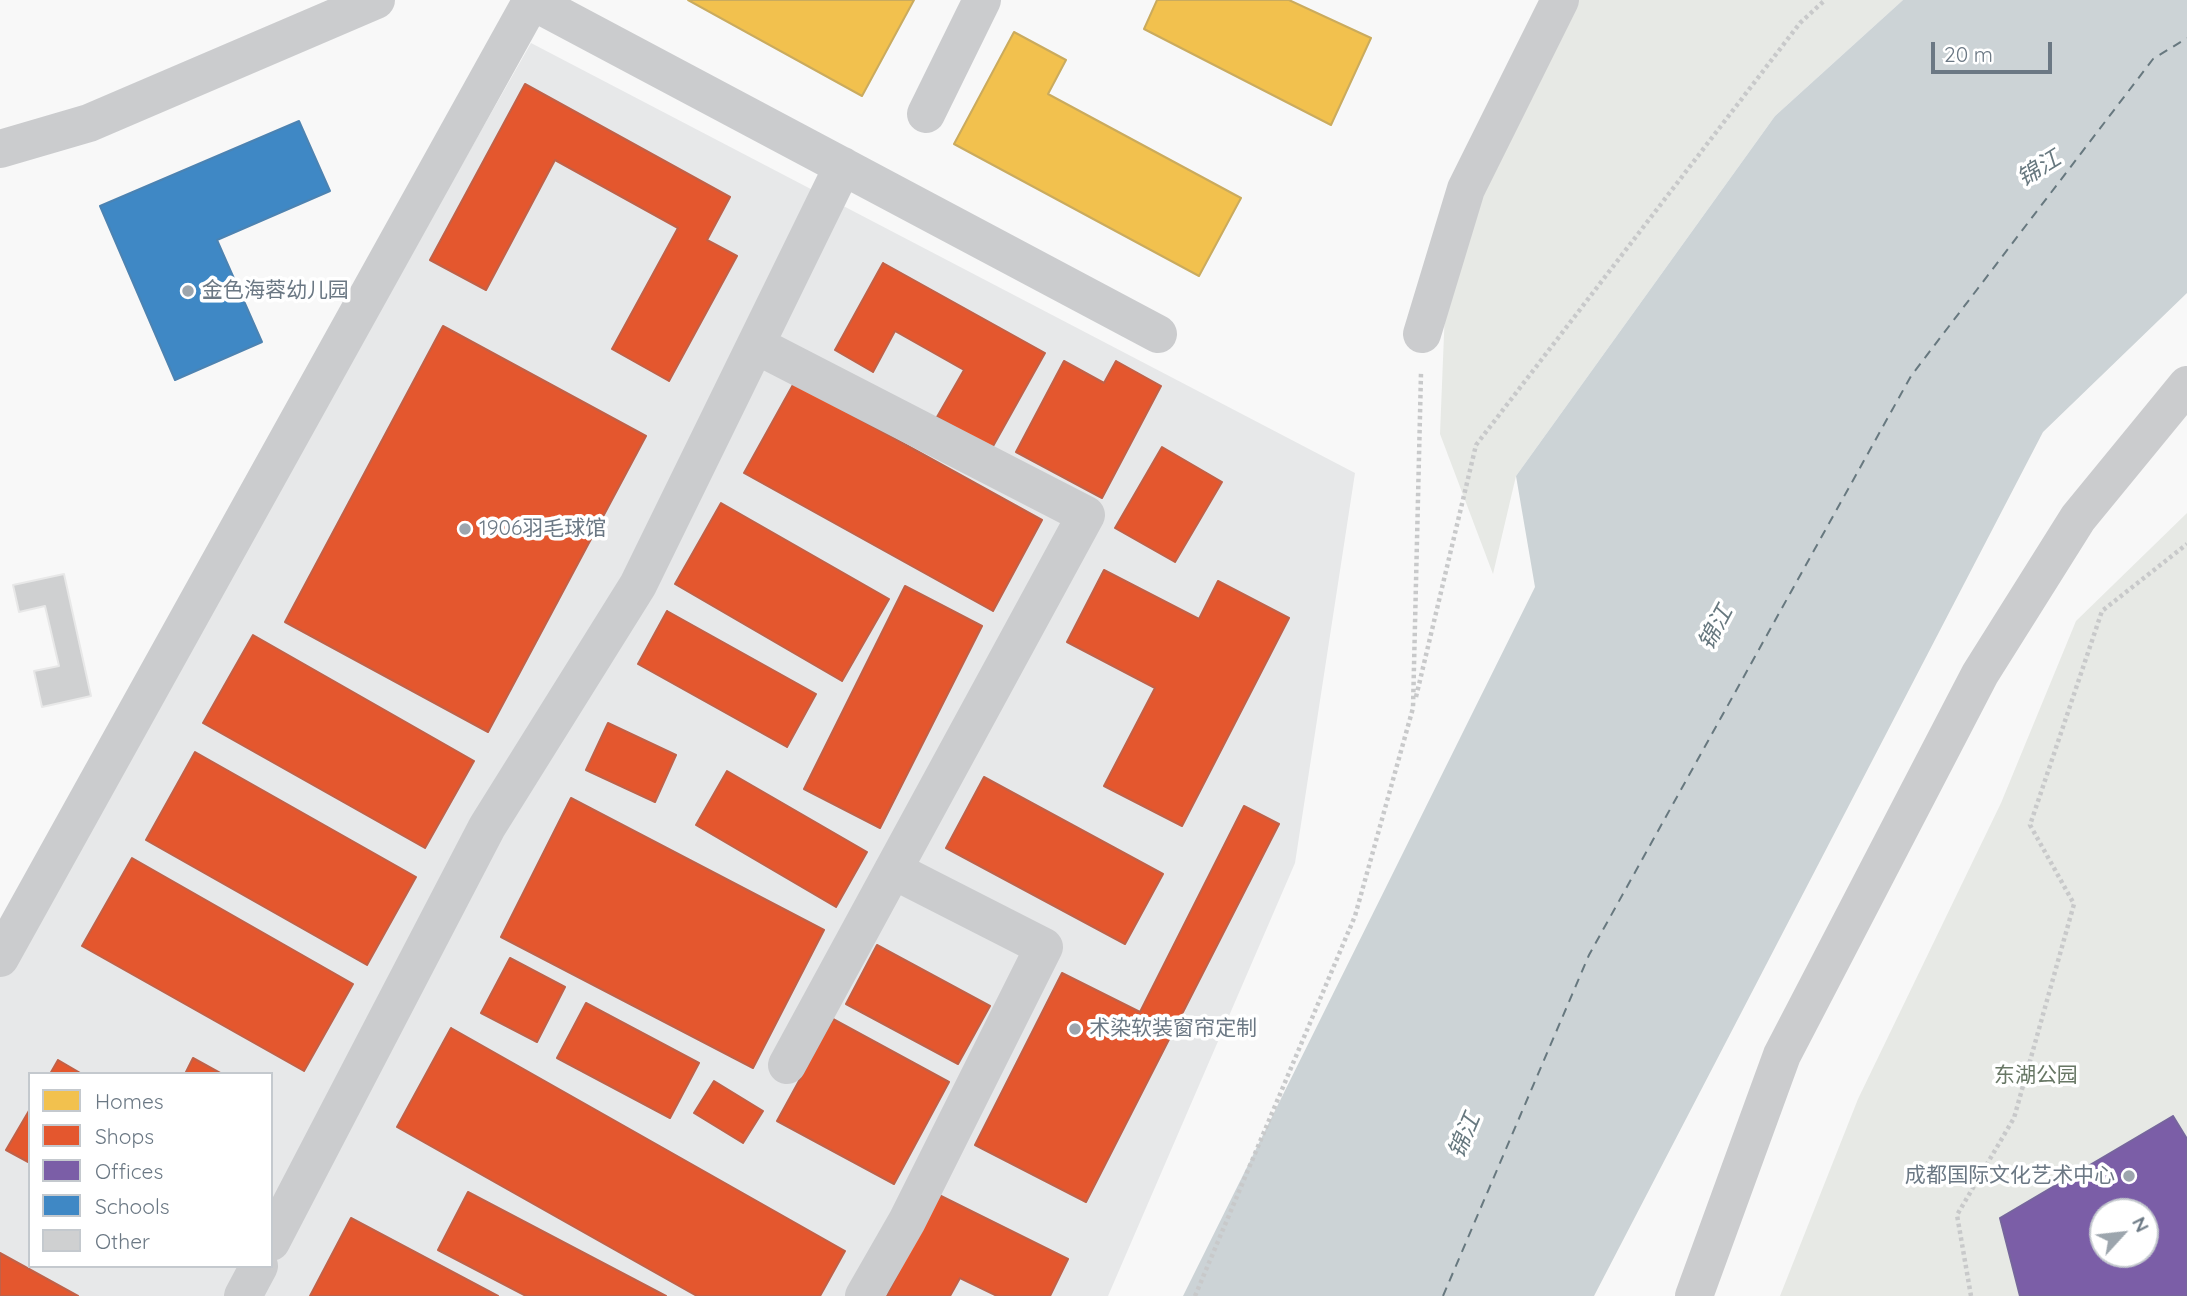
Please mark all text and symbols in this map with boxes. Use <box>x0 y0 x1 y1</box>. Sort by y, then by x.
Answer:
scale bar <box>1935 28 2056 72</box>
text: 20 m <box>1944 41 1993 67</box>
water label: 锦江 <box>2012 145 2066 193</box>
place label: 金色海蓉幼儿园 <box>202 278 349 304</box>
marker: 金色海蓉幼儿园 <box>180 283 196 299</box>
place label: 1906羽毛球馆 <box>479 516 606 542</box>
marker: 1906羽毛球馆 <box>457 521 473 537</box>
water label: 锦江 <box>1693 601 1739 655</box>
place label: 术染软装窗帘定制 <box>1089 1016 1257 1042</box>
marker: 术染软装窗帘定制 <box>1067 1021 1083 1037</box>
park label: 东湖公园 <box>1994 1063 2078 1089</box>
legend <box>28 1072 273 1268</box>
text: Homes <box>95 1088 164 1114</box>
water label: 锦江 <box>1443 1109 1487 1163</box>
text: Shops <box>95 1123 154 1149</box>
text: Offices <box>95 1158 163 1184</box>
place label: 成都国际文化艺术中心 <box>1905 1163 2115 1189</box>
marker: 成都国际文化艺术中心 <box>2121 1168 2137 1184</box>
text: Schools <box>95 1193 170 1219</box>
north arrow <box>2089 1198 2159 1268</box>
text: N <box>2127 1213 2155 1236</box>
text: Other <box>95 1228 150 1254</box>

